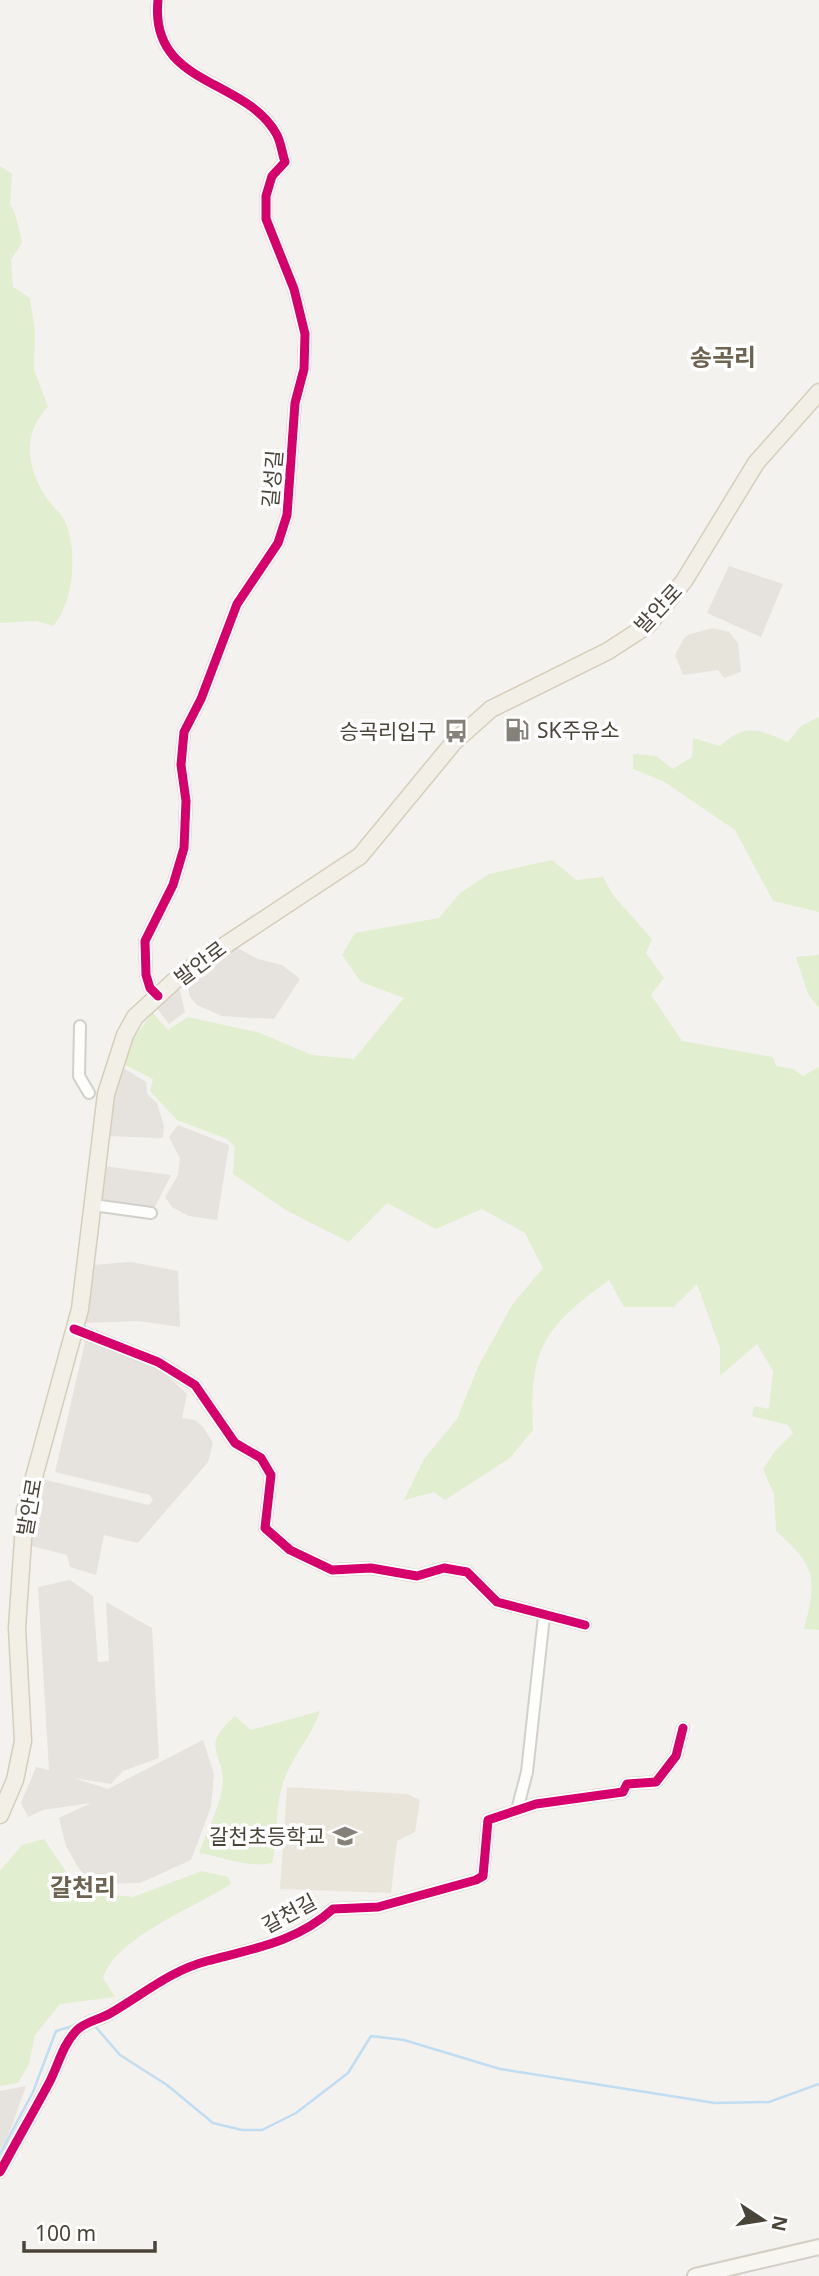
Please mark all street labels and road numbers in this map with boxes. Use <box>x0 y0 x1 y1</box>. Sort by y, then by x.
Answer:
street label: 길성길 <box>256 449 288 509</box>
street label: 발안로 <box>628 577 688 639</box>
street label: 발안로 <box>168 934 232 992</box>
street label: 발안로 <box>10 1476 48 1538</box>
street label: 갈천길 <box>257 1887 321 1939</box>

